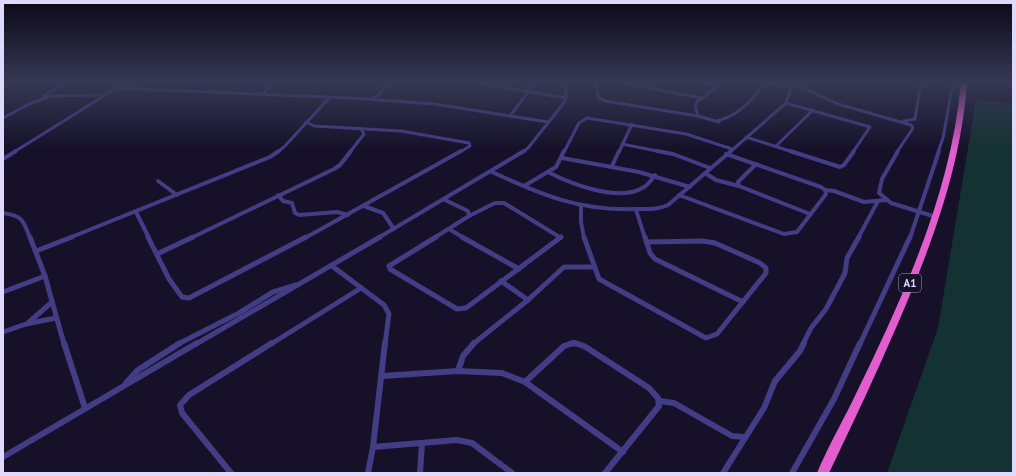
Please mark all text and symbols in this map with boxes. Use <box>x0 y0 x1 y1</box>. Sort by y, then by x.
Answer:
road number: A1 <box>899 274 921 292</box>

